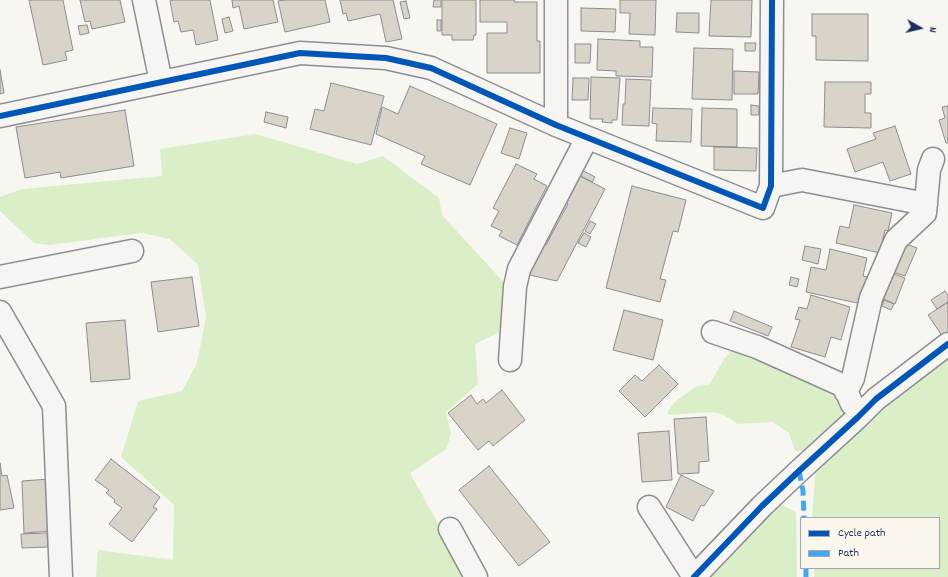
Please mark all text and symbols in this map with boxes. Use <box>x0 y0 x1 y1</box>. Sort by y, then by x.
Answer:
north arrow <box>900 8 940 48</box>
text: N <box>924 26 940 33</box>
legend <box>800 517 940 569</box>
text: Cycle path <box>838 525 886 542</box>
text: Path <box>838 545 859 562</box>

